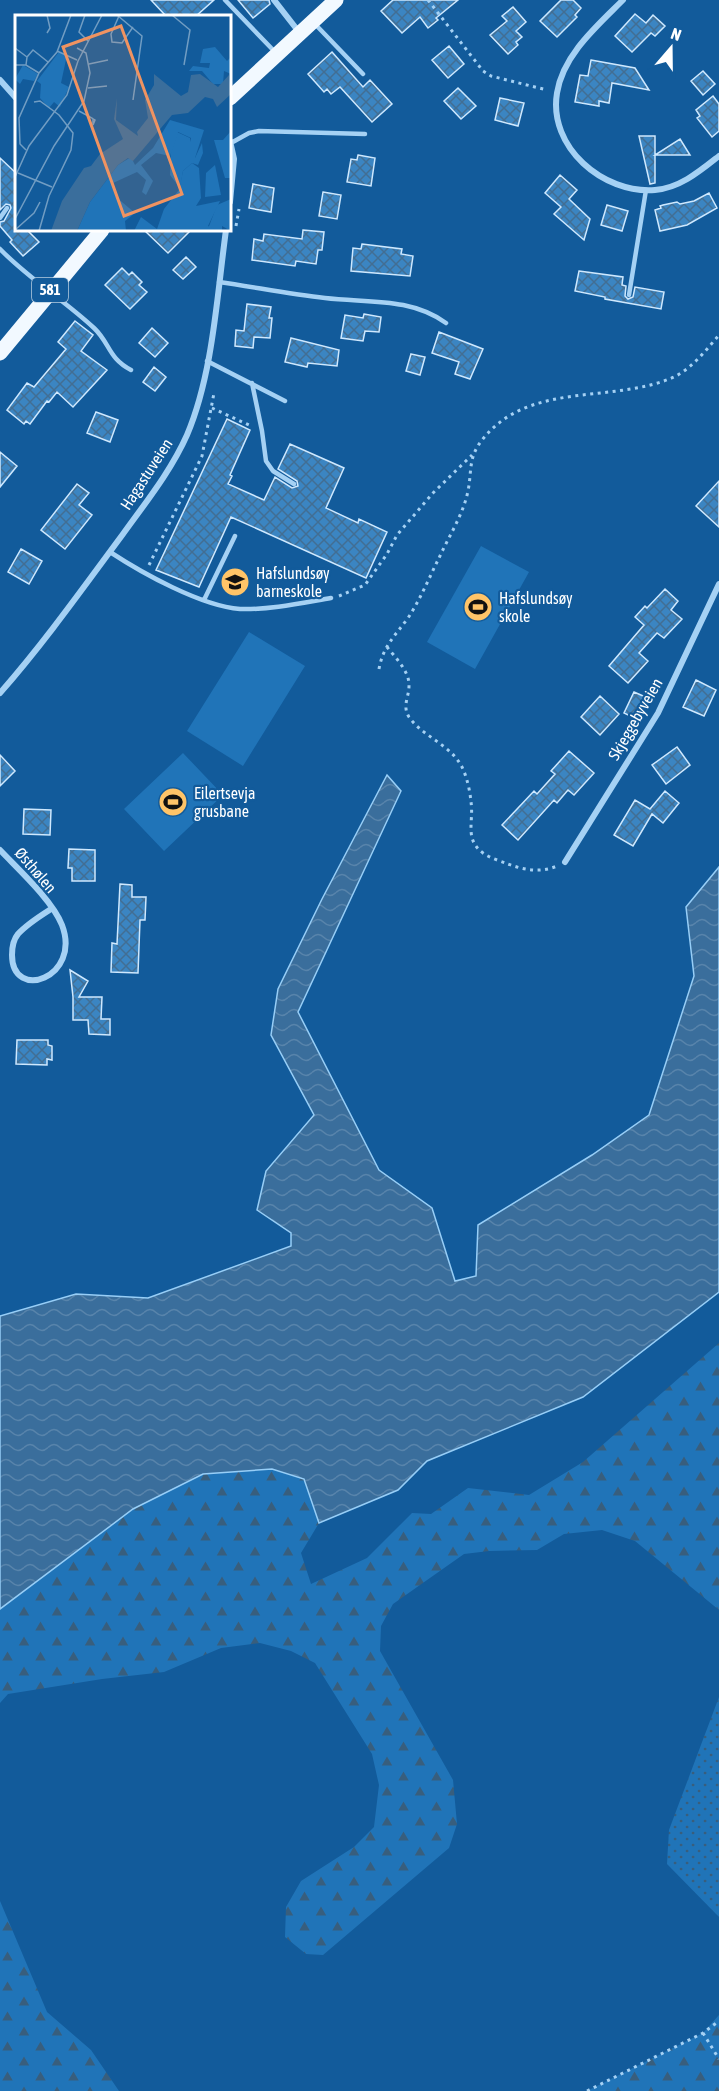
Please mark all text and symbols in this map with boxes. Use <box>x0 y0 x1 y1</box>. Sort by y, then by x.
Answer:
inset map <box>15 15 231 231</box>
north arrow <box>641 18 701 78</box>
text: N <box>669 24 684 44</box>
road number: 581 <box>32 278 68 302</box>
street label: Hagastuveien <box>116 435 176 513</box>
place label: Hafslundsøy barneskole <box>256 564 330 600</box>
school or university icon: Hafslundsøy barneskole <box>219 566 251 598</box>
place label: Hafslundsøy skole <box>499 589 573 625</box>
sports icon: Hafslundsøy skole <box>462 591 494 623</box>
street label: Skjeggebyveien <box>604 675 667 764</box>
place label: Eilertsevja grusbane <box>194 784 255 821</box>
sports icon: Eilertsevja grusbane <box>157 786 189 818</box>
street label: Østhølen <box>11 844 61 896</box>

